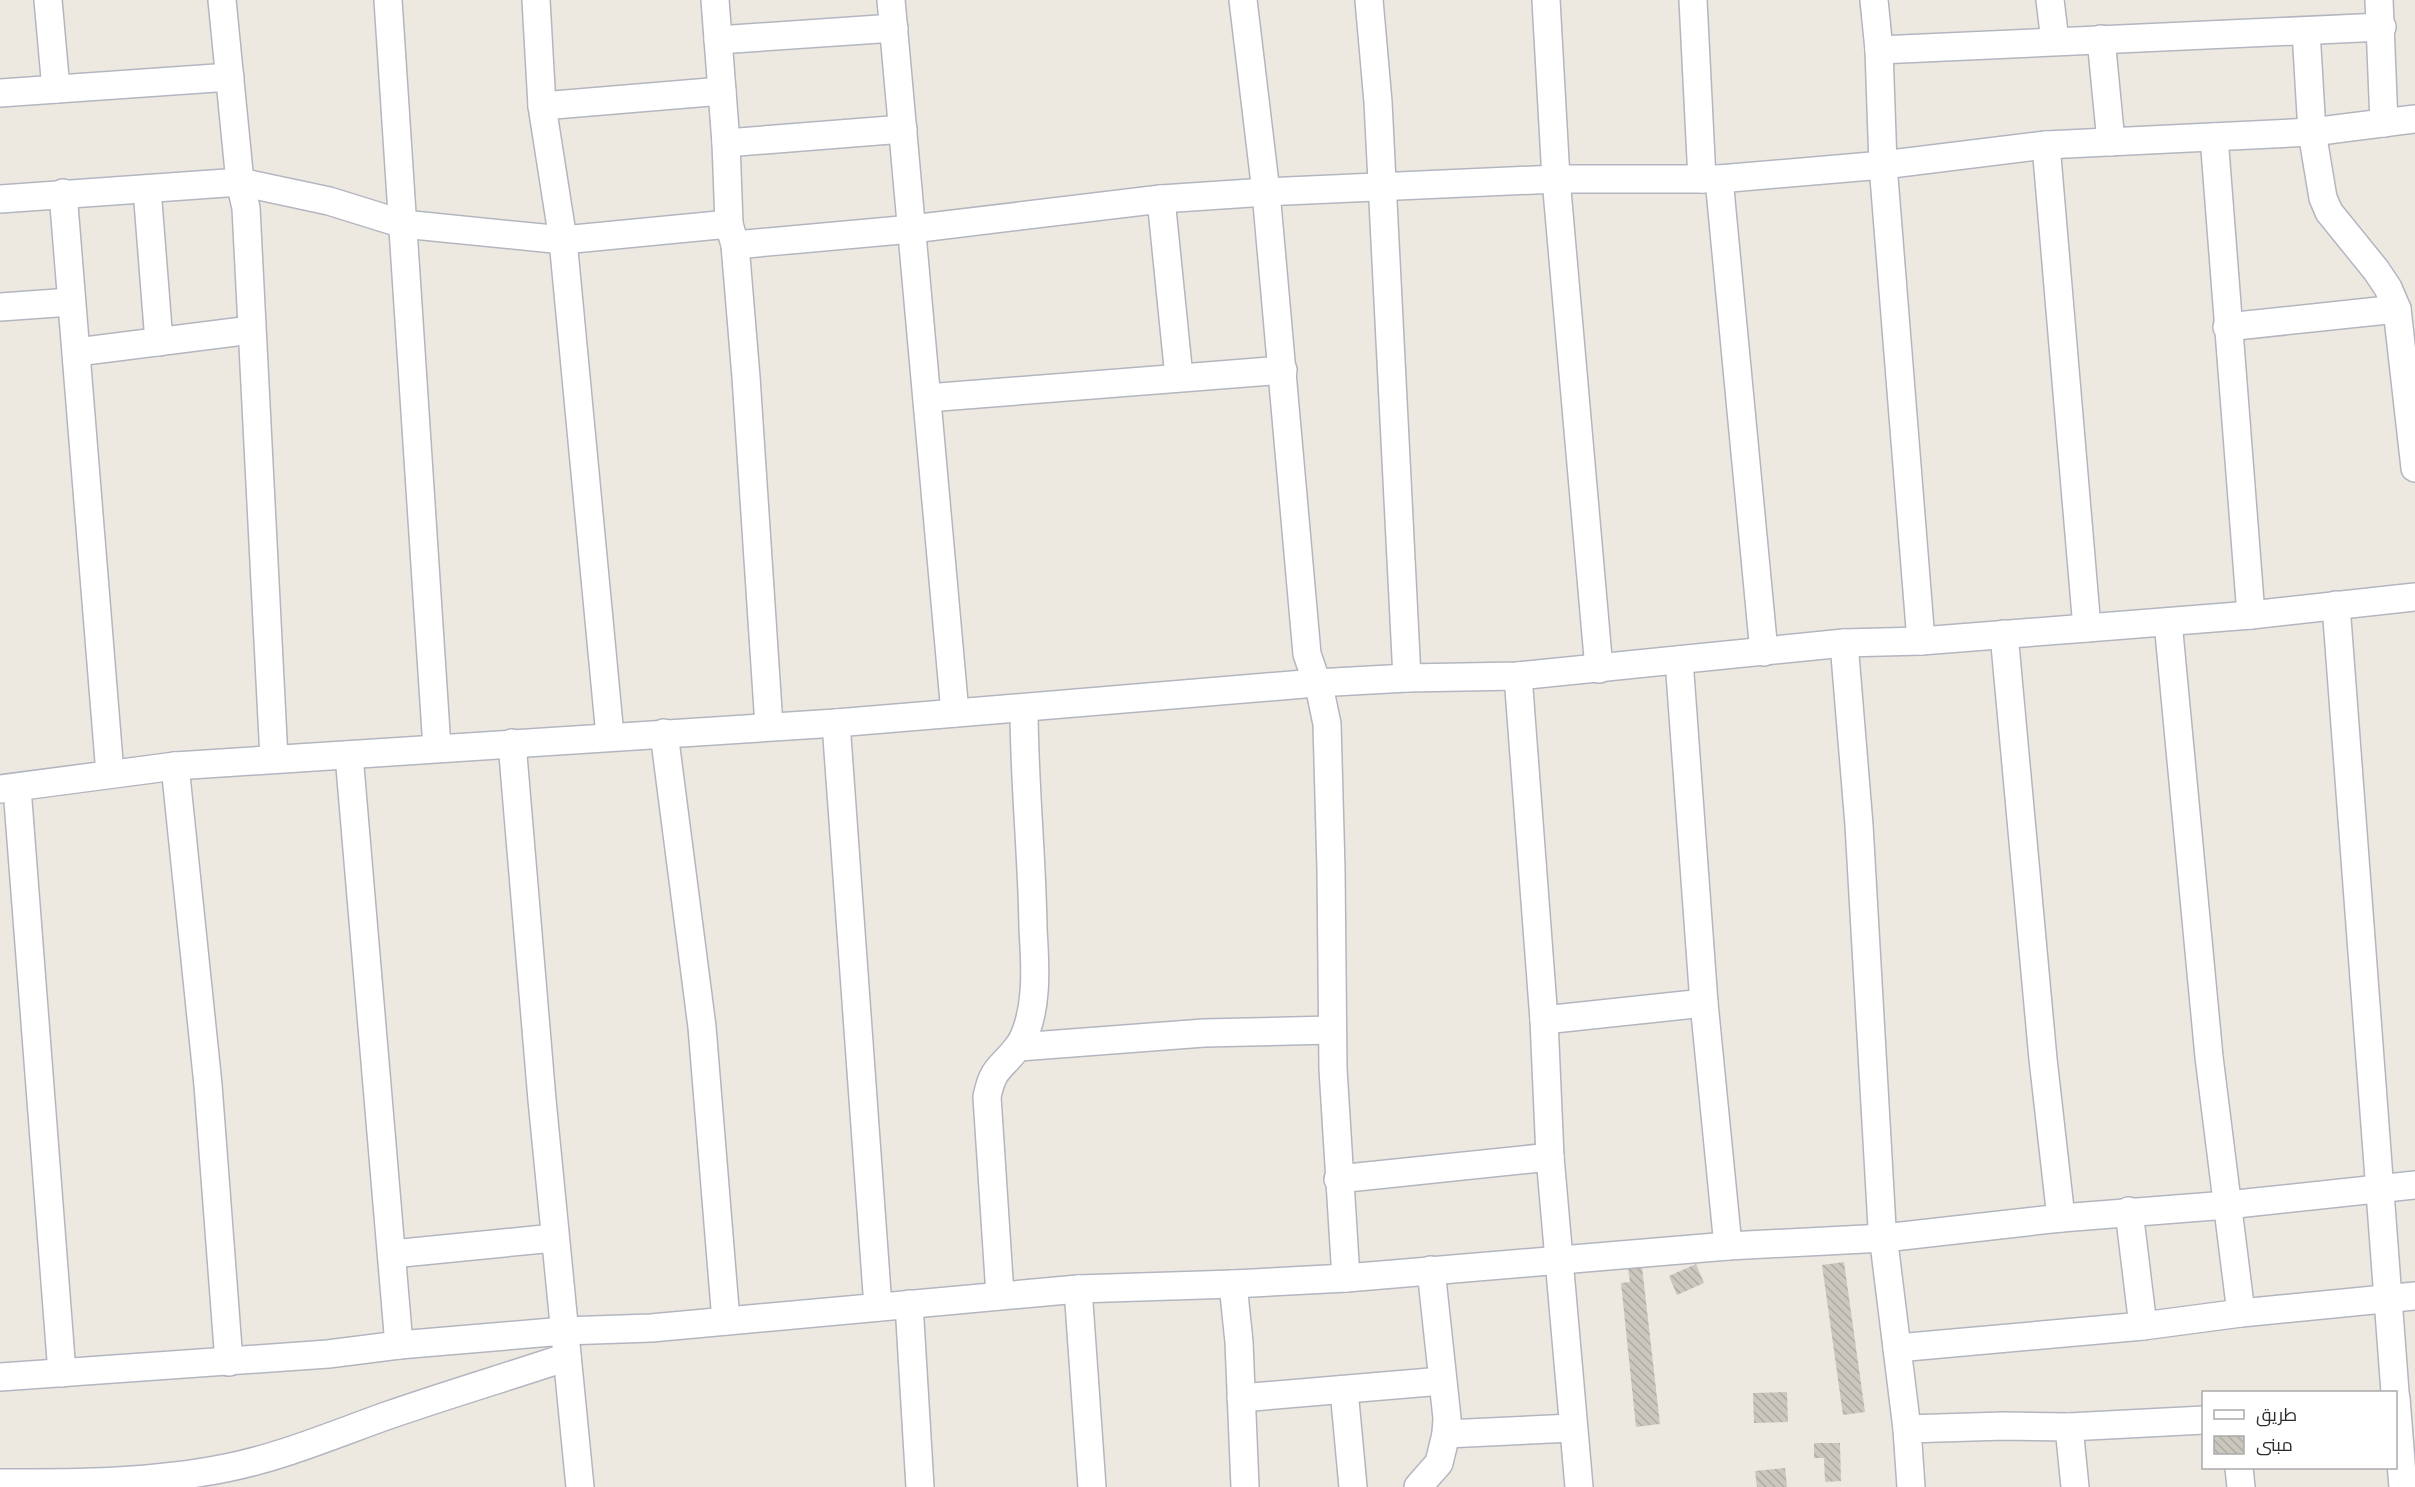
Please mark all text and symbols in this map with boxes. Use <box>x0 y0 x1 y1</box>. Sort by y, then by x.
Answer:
legend <box>2202 1391 2397 1469</box>
text: طريق <box>2256 1404 2297 1427</box>
text: مبنى <box>2256 1434 2293 1456</box>

